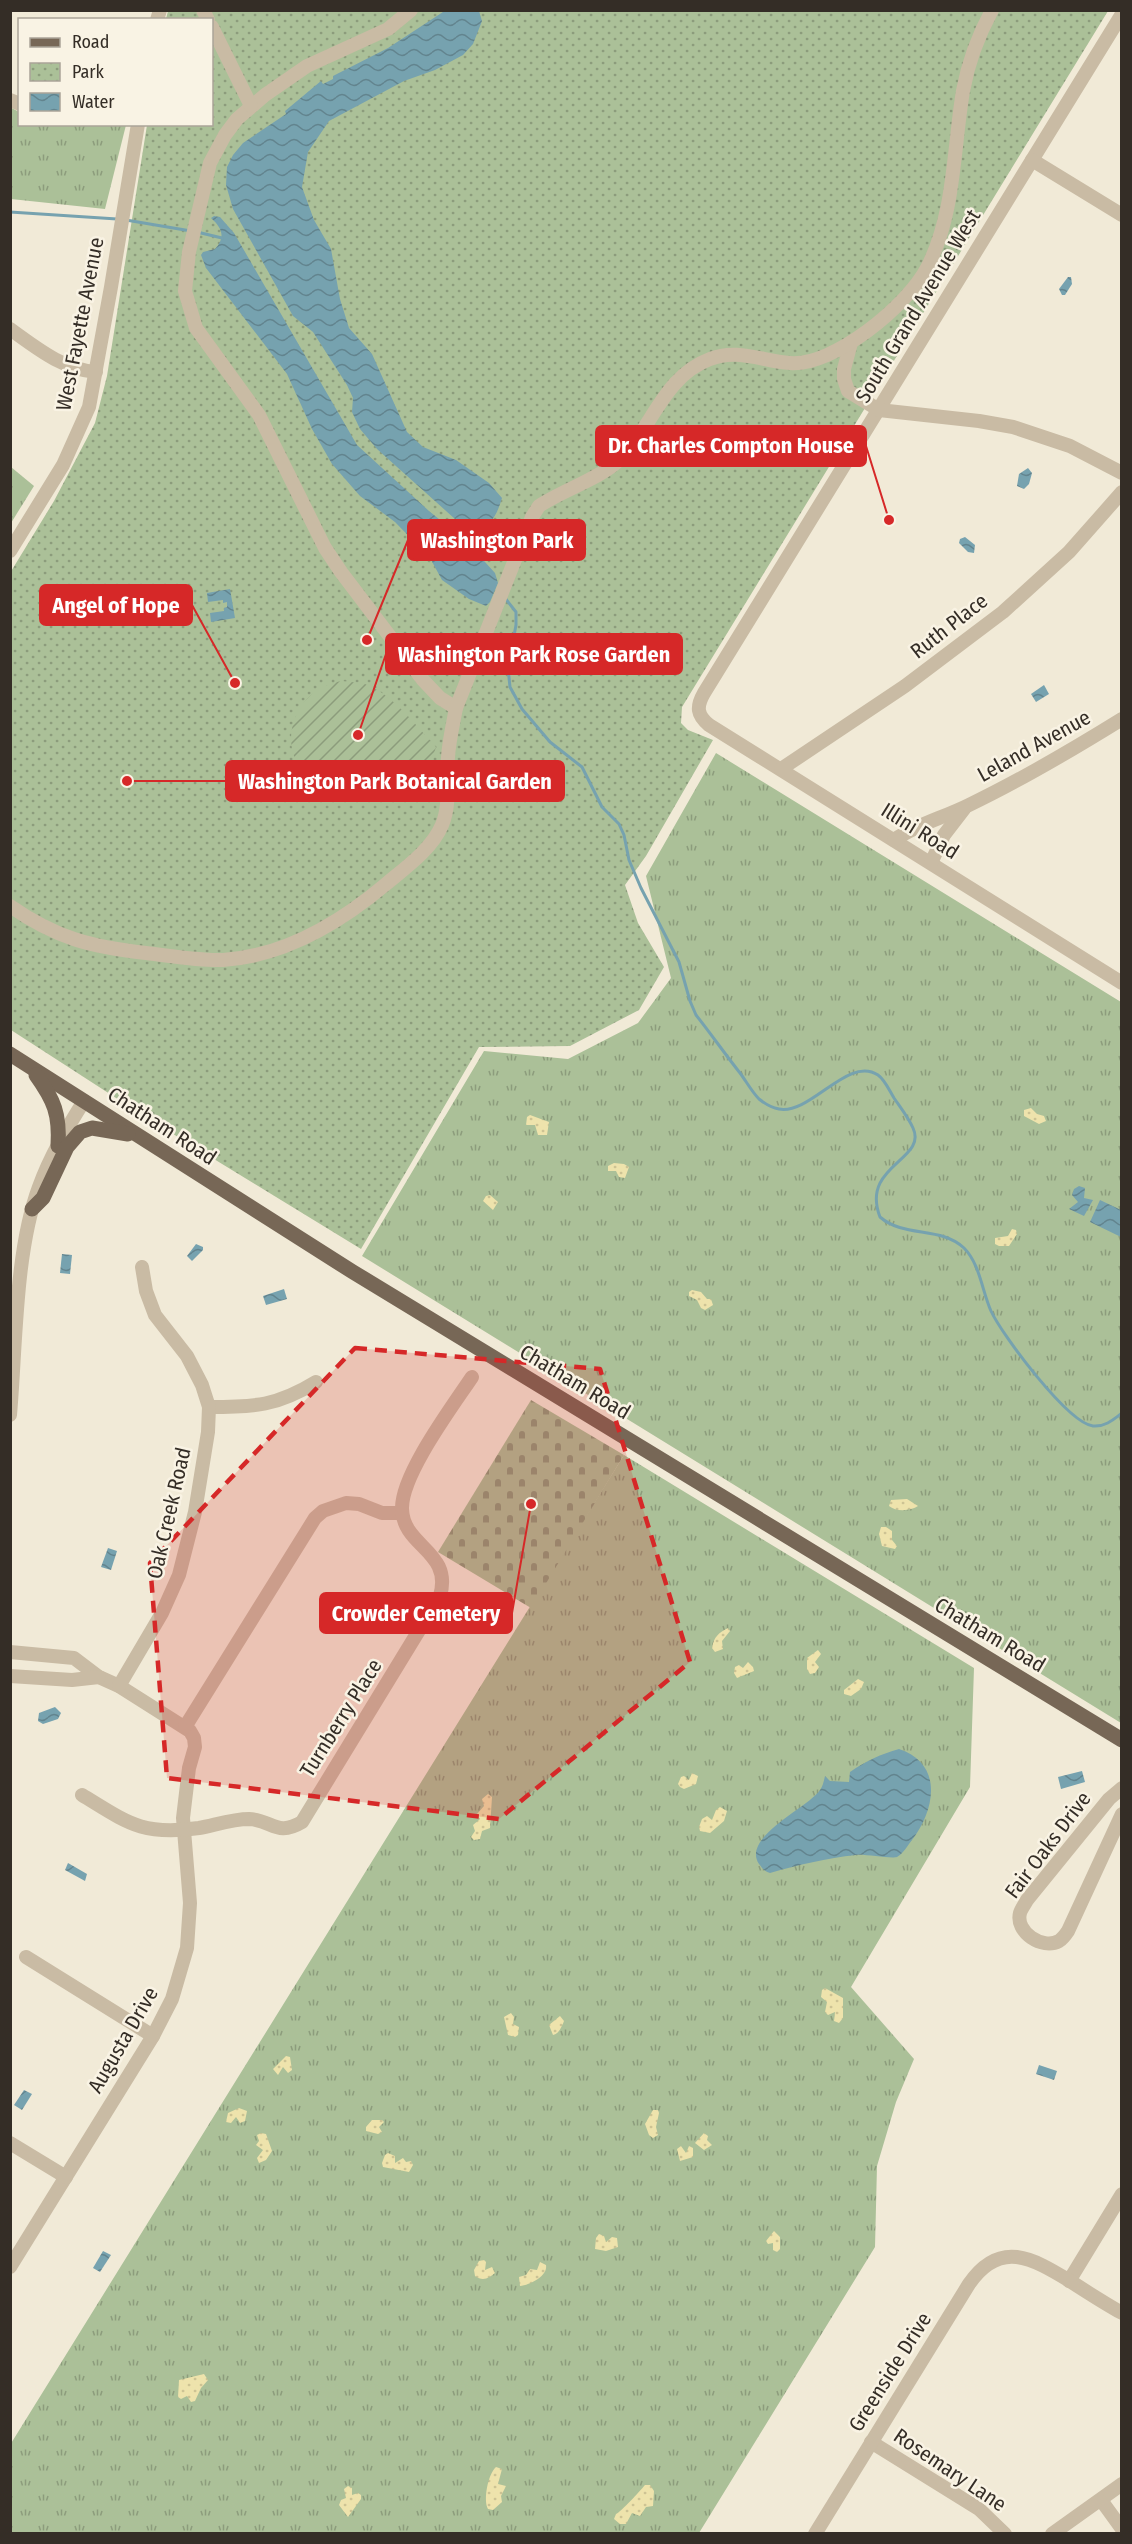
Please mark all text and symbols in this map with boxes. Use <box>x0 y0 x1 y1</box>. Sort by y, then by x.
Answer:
legend <box>18 18 213 126</box>
text: Road <box>72 31 109 53</box>
text: Park <box>72 61 105 83</box>
text: Water <box>72 91 115 113</box>
street label: South Grand Avenue West <box>850 204 986 408</box>
street label: West Fayette Avenue <box>50 235 110 413</box>
callout: Dr. Charles Compton House <box>596 426 866 466</box>
text: Dr. Charles Compton House <box>608 432 854 459</box>
callout: Washington Park <box>408 520 585 560</box>
text: Washington Park <box>421 527 574 554</box>
callout: Angel of Hope <box>40 585 192 625</box>
street label: Ruth Place <box>905 588 993 664</box>
text: Angel of Hope <box>51 592 180 619</box>
callout: Washington Park Rose Garden <box>386 634 682 674</box>
text: Washington Park Rose Garden <box>398 641 670 668</box>
street label: Leland Avenue <box>973 704 1095 788</box>
callout: Washington Park Botanical Garden <box>226 761 564 801</box>
text: Washington Park Botanical Garden <box>238 768 552 795</box>
street label: Illini Road <box>876 797 964 865</box>
street label: Chatham Road <box>103 1081 221 1171</box>
street label: Chatham Road <box>515 1339 635 1425</box>
street label: Oak Creek Road <box>141 1445 197 1581</box>
street label: Chatham Road <box>930 1592 1050 1678</box>
callout: Crowder Cemetery <box>320 1593 512 1633</box>
text: Crowder Cemetery <box>332 1600 501 1627</box>
street label: Turnberry Place <box>294 1654 388 1782</box>
street label: Fair Oaks Drive <box>999 1786 1097 1904</box>
street label: Augusta Drive <box>82 1982 164 2098</box>
street label: Greenside Drive <box>843 2307 937 2437</box>
street label: Rosemary Lane <box>889 2423 1011 2517</box>

